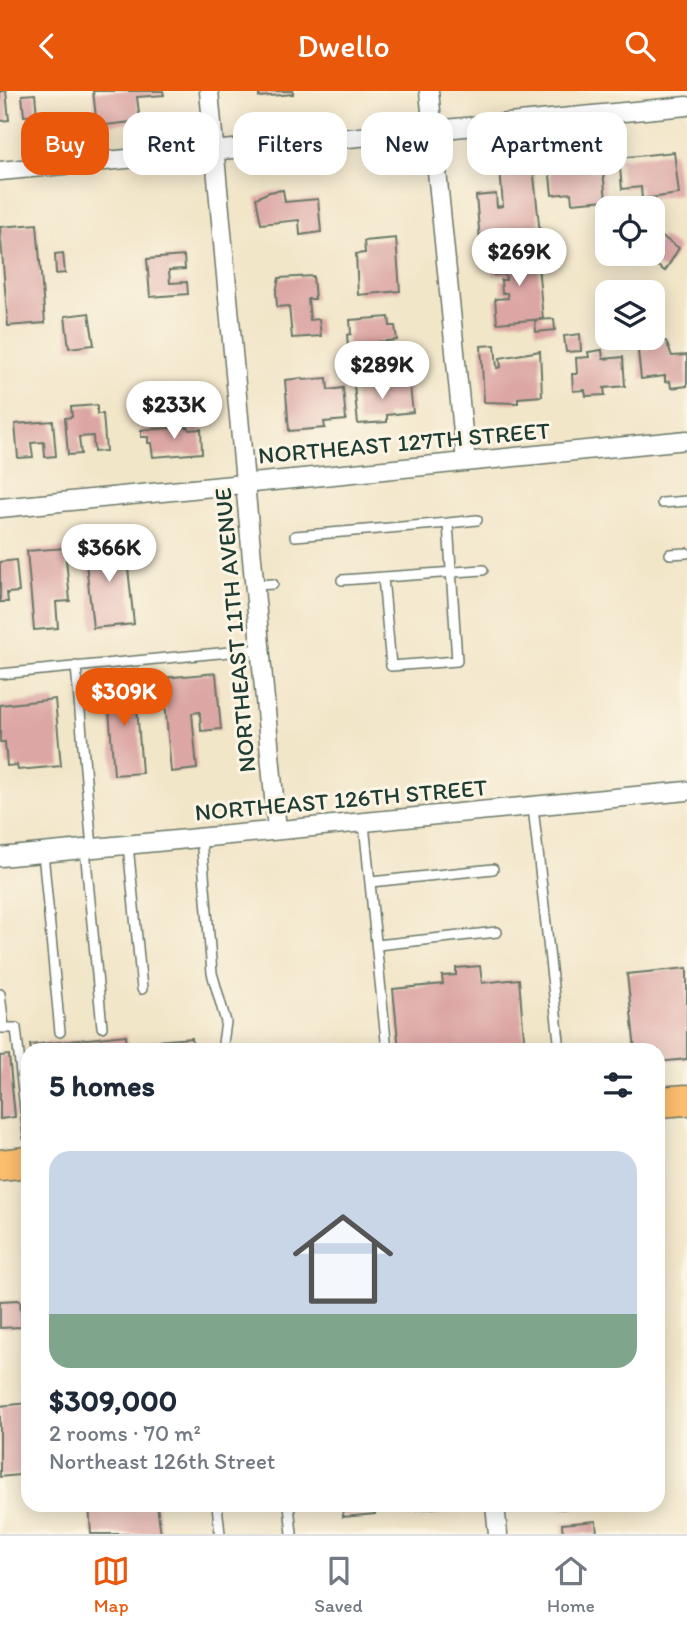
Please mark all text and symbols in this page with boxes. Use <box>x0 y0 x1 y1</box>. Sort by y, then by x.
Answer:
icon: back <box>28 27 66 65</box>
text: Dwello <box>297 27 390 65</box>
icon: search <box>621 27 659 65</box>
chip: Buy <box>21 112 109 175</box>
chip: Rent <box>123 112 219 175</box>
chip: Filters <box>233 112 347 175</box>
chip: New <box>361 112 453 175</box>
chip: Apartment <box>467 112 627 175</box>
map controls <box>595 196 665 350</box>
button: locate <box>595 196 665 266</box>
pin: $269K <box>470 229 568 288</box>
text: $269K <box>488 237 550 265</box>
button: layers <box>595 280 665 350</box>
pin: $289K <box>333 341 431 401</box>
text: $289K <box>350 350 414 378</box>
pin: $233K <box>125 381 223 441</box>
text: $233K <box>142 390 206 418</box>
street label: NORTHEAST 127TH STREET <box>257 415 552 470</box>
street label: NORTHEAST 11TH AVENUE <box>208 486 261 774</box>
pin: $366K <box>60 525 158 584</box>
text: $366K <box>77 533 141 561</box>
pin: $309K <box>75 669 173 728</box>
text: $309K <box>91 677 157 705</box>
street label: NORTHEAST 126TH STREET <box>193 772 489 827</box>
icon: filters <box>599 1066 637 1104</box>
text: 5 homes <box>49 1067 155 1104</box>
icon: home <box>280 1196 406 1322</box>
text: $309,000 <box>49 1382 177 1419</box>
text: 2 rooms · 70 m² <box>49 1419 201 1447</box>
text: Northeast 126th Street <box>49 1447 275 1475</box>
tab: Map <box>92 1552 130 1617</box>
tab: Saved <box>314 1552 363 1617</box>
tab: Home <box>547 1552 595 1617</box>

